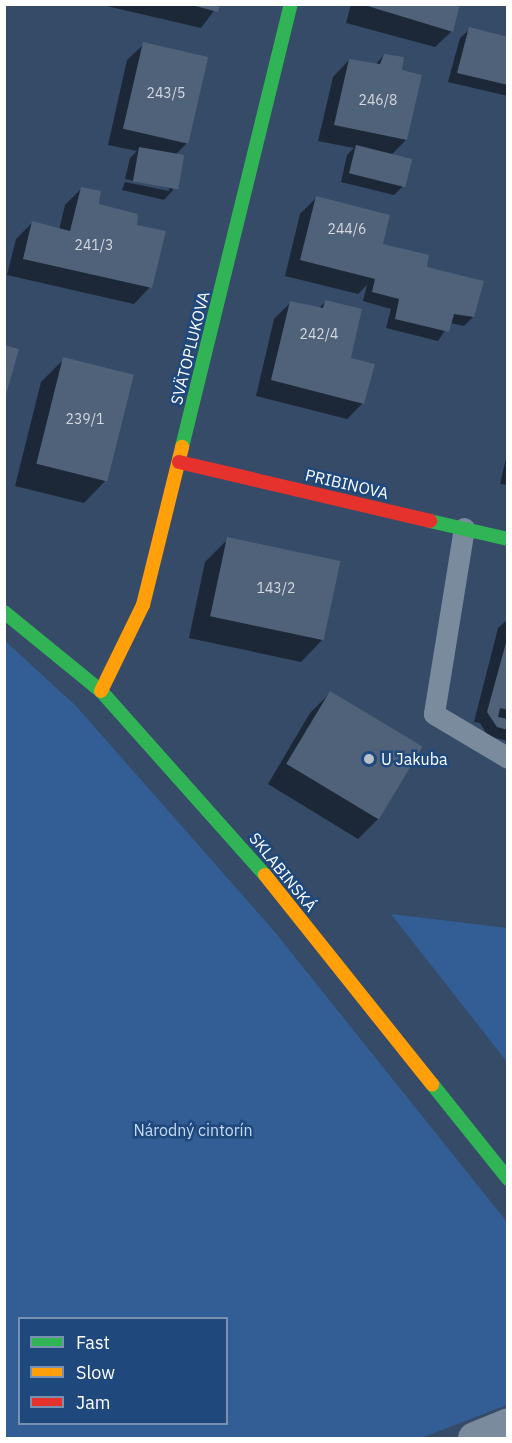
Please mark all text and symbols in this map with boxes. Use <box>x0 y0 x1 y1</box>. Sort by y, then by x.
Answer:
house number: 243/5 <box>147 85 185 101</box>
house number: 246/8 <box>359 92 397 108</box>
house number: 244/6 <box>328 221 366 237</box>
house number: 241/3 <box>75 237 113 253</box>
street label: SVÄTOPLUKOVA <box>167 289 213 407</box>
house number: 242/4 <box>300 326 338 342</box>
house number: 239/1 <box>66 411 104 427</box>
street label: PRIBINOVA <box>303 465 391 503</box>
house number: 143/2 <box>257 580 295 596</box>
place label: U Jakuba <box>381 749 448 769</box>
marker: U Jakuba <box>362 752 376 766</box>
street label: SKLABINSKÁ <box>245 829 321 915</box>
park label: Národný cintorín <box>133 1120 253 1140</box>
legend <box>18 1317 228 1425</box>
text: Fast <box>76 1331 110 1354</box>
text: Slow <box>76 1361 115 1384</box>
text: Jam <box>76 1391 111 1414</box>

